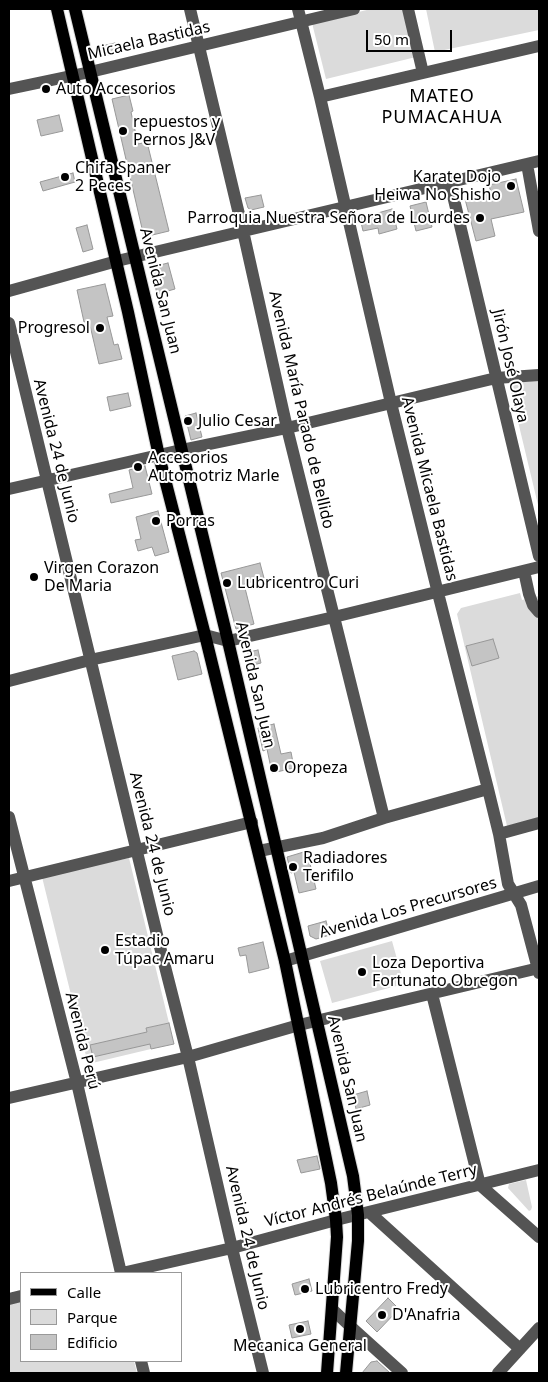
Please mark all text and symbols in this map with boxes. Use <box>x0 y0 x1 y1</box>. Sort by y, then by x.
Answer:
street label: Micaela Bastidas <box>86 18 212 64</box>
scale bar <box>368 20 454 52</box>
text: 50 m <box>374 29 409 49</box>
place label: Auto Accesorios <box>56 79 176 99</box>
marker: Auto Accesorios <box>40 83 52 95</box>
district label: MATEO PUMACAHUA <box>380 86 504 128</box>
place label: repuestos y Pernos J&V <box>133 112 220 150</box>
marker: repuestos y Pernos J&V <box>117 125 129 137</box>
place label: Chifa Spaner 2 Peces <box>75 158 171 196</box>
place label: Karate Dojo Heiwa No Shisho <box>374 167 501 205</box>
marker: Chifa Spaner 2 Peces <box>59 171 71 183</box>
marker: Karate Dojo Heiwa No Shisho <box>505 180 517 192</box>
place label: Parroquia Nuestra Señora de Lourdes <box>187 208 470 228</box>
marker: Parroquia Nuestra Señora de Lourdes <box>474 212 486 224</box>
street label: Avenida San Juan <box>135 226 185 356</box>
street label: Avenida María Parado de Bellido <box>264 289 338 531</box>
street label: Jirón José Olaya <box>488 307 532 425</box>
place label: Progresol <box>18 318 90 338</box>
marker: Progresol <box>94 322 106 334</box>
street label: Avenida 24 de Junio <box>29 377 83 525</box>
street label: Avenida Micaela Bastidas <box>397 395 461 583</box>
place label: Julio Cesar <box>198 411 277 431</box>
marker: Julio Cesar <box>182 415 194 427</box>
place label: Accesorios Automotriz Marle <box>148 448 280 486</box>
marker: Accesorios Automotriz Marle <box>132 461 144 473</box>
place label: Porras <box>166 511 215 531</box>
marker: Porras <box>150 515 162 527</box>
place label: Virgen Corazon De Maria <box>44 558 159 596</box>
marker: Virgen Corazon De Maria <box>28 571 40 583</box>
place label: Lubricentro Curi <box>237 573 359 593</box>
marker: Lubricentro Curi <box>221 577 233 589</box>
street label: Avenida San Juan <box>231 620 279 750</box>
place label: Oropeza <box>284 758 348 778</box>
marker: Oropeza <box>268 762 280 774</box>
street label: Avenida 24 de Junio <box>125 770 179 918</box>
place label: Radiadores Terifilo <box>303 848 387 886</box>
marker: Radiadores Terifilo <box>287 861 299 873</box>
street label: Avenida Los Precursores <box>317 873 499 943</box>
place label: Estadio Túpac Amaru <box>115 931 214 969</box>
marker: Estadio Túpac Amaru <box>99 944 111 956</box>
place label: Loza Deportiva Fortunato Obregon <box>372 953 518 991</box>
marker: Loza Deportiva Fortunato Obregon <box>356 966 368 978</box>
street label: Avenida Perú <box>61 990 103 1092</box>
street label: Avenida San Juan <box>323 1014 371 1144</box>
street label: Víctor Andrés Belaúnde Terry <box>263 1160 479 1232</box>
street label: Avenida 24 de Junio <box>221 1164 273 1312</box>
legend <box>20 1272 182 1362</box>
place label: Lubricentro Fredy <box>315 1279 448 1299</box>
text: Calle <box>67 1282 101 1302</box>
marker: Lubricentro Fredy <box>299 1283 311 1295</box>
place label: D'Anafria <box>392 1305 460 1325</box>
text: Parque <box>67 1307 117 1327</box>
marker: D'Anafria <box>376 1309 388 1321</box>
marker: Mecanica General <box>294 1323 306 1335</box>
text: Edificio <box>67 1332 118 1352</box>
place label: Mecanica General <box>233 1336 367 1356</box>

